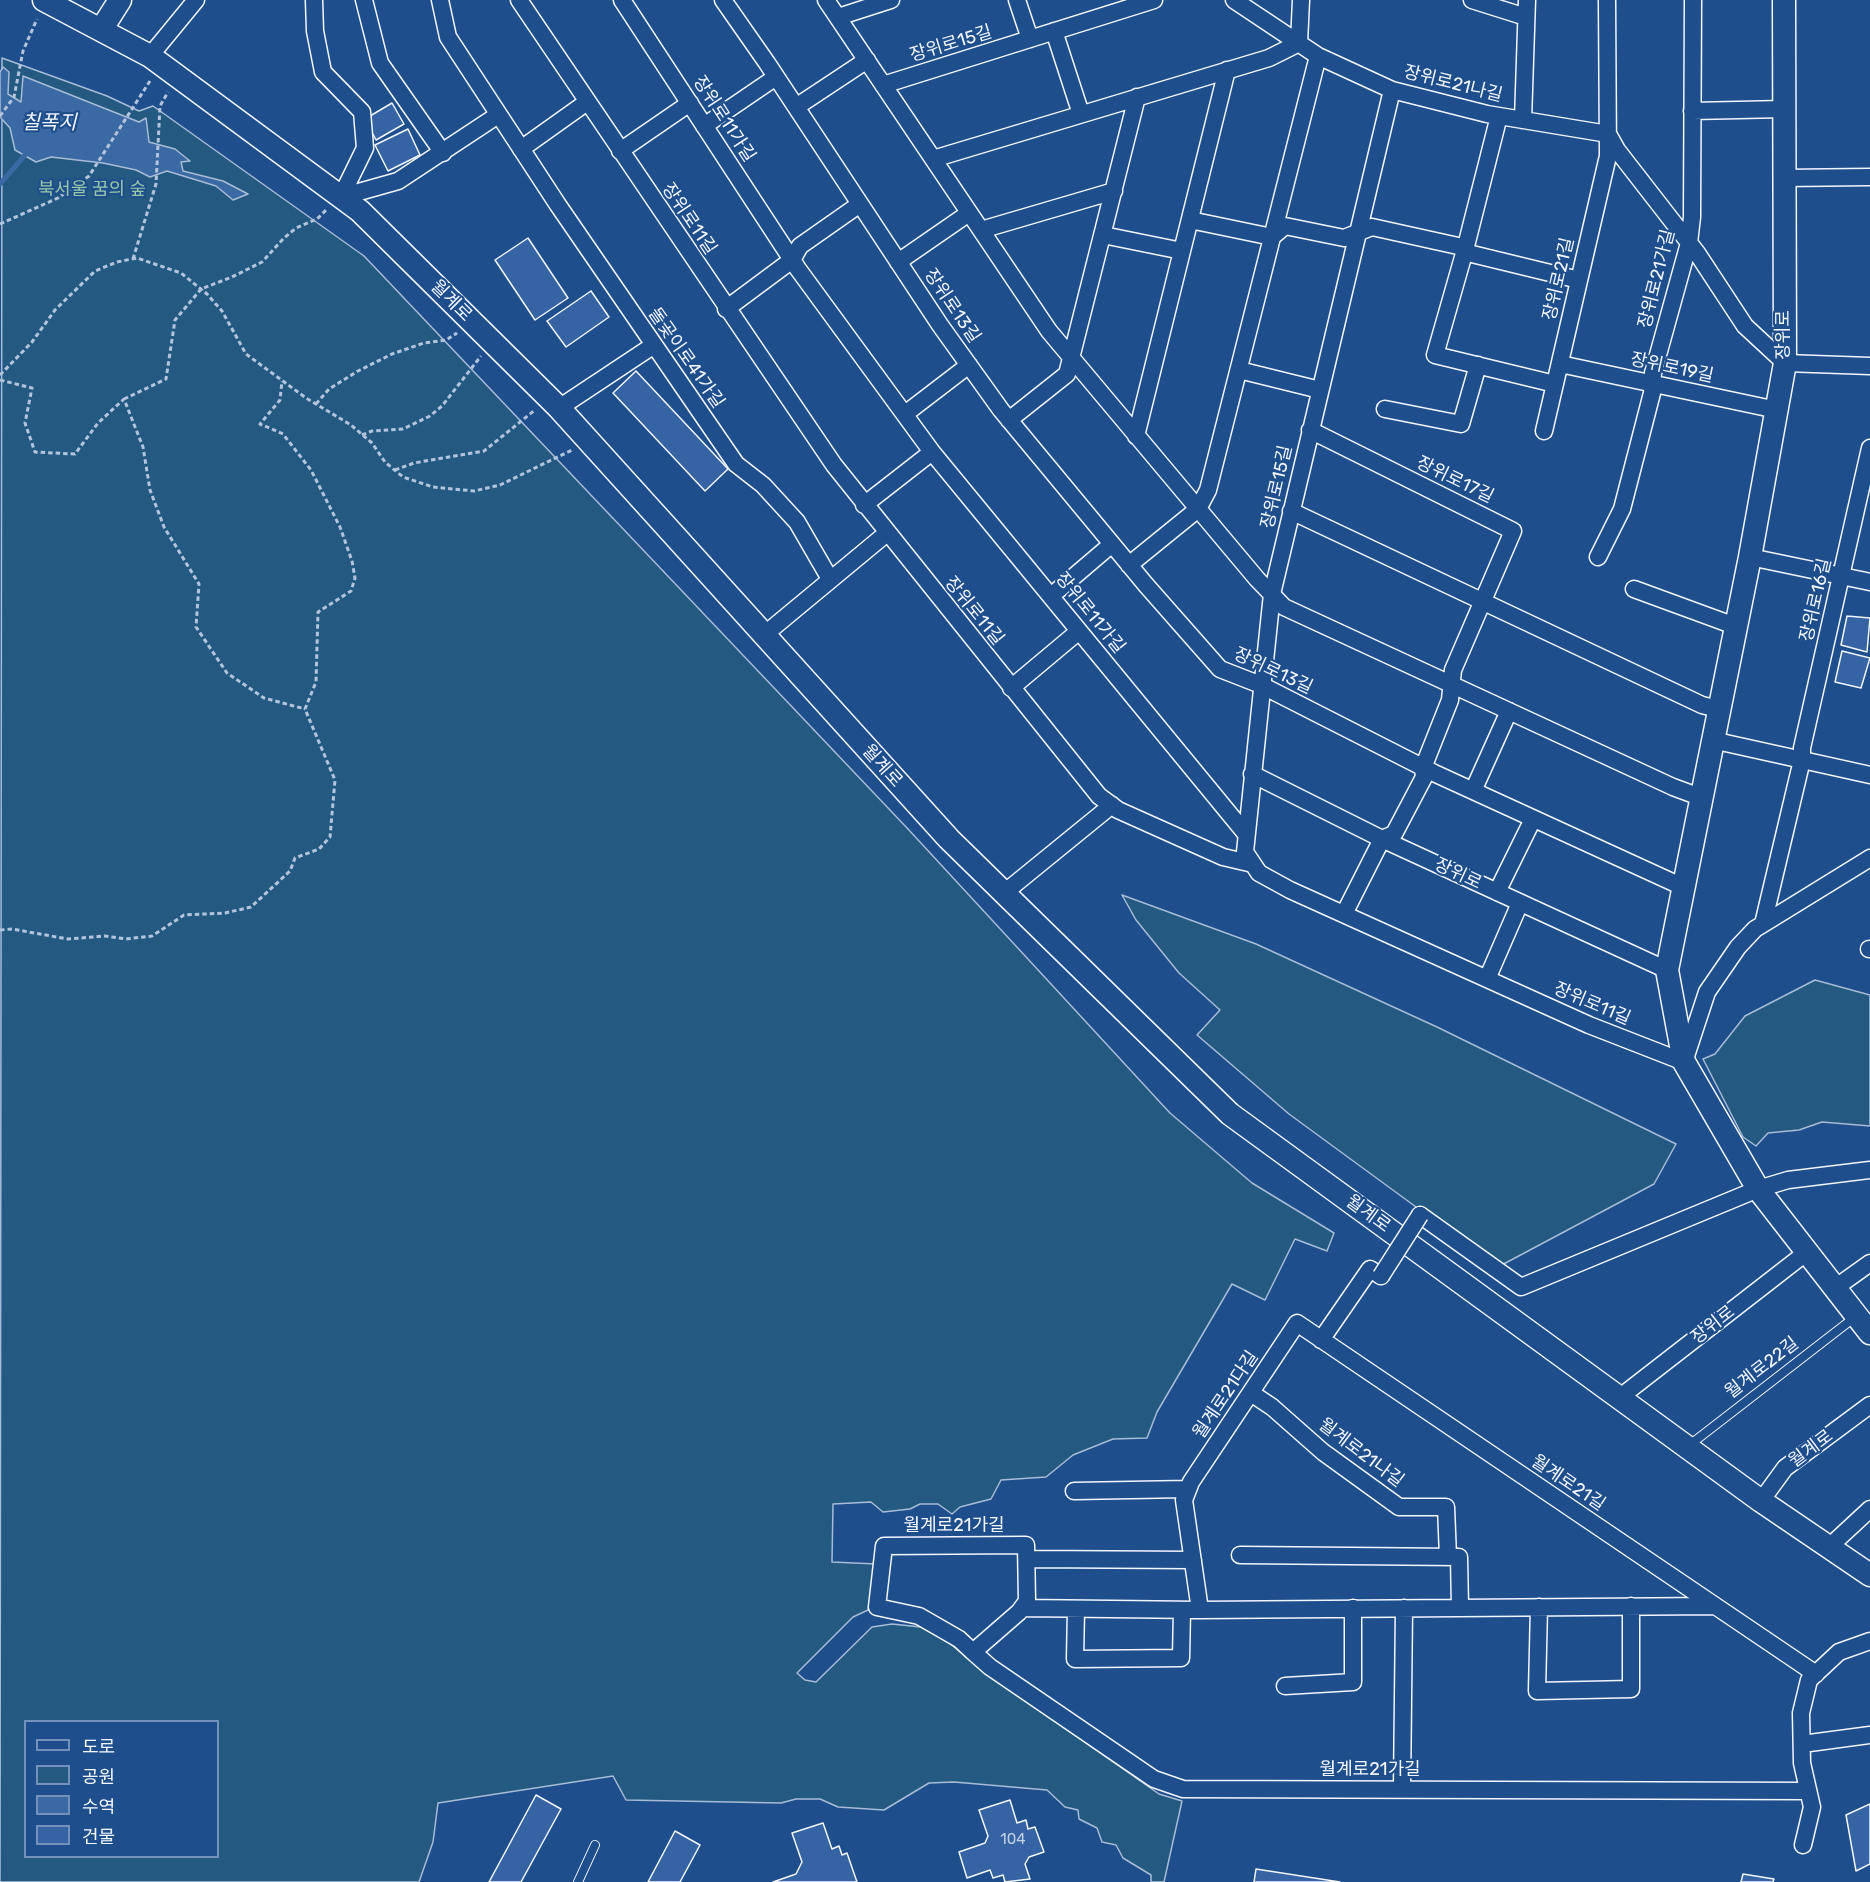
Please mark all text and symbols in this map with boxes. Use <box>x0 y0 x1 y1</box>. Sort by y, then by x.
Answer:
street label: 장위로15길 <box>907 21 995 67</box>
street label: 장위로21나길 <box>1401 61 1505 107</box>
street label: 장위로11가길 <box>688 72 760 166</box>
water label: 칠폭지 <box>21 111 77 135</box>
park label: 북서울 꿈의 숲 <box>38 179 146 201</box>
street label: 장위로11길 <box>657 179 721 259</box>
street label: 장위로21가길 <box>1634 227 1680 331</box>
street label: 장위로21길 <box>1539 235 1579 323</box>
street label: 장위로13길 <box>919 265 985 347</box>
street label: 월계로 <box>426 276 476 326</box>
street label: 돌곶이로41가길 <box>643 304 729 412</box>
street label: 장위로 <box>1773 310 1795 360</box>
street label: 장위로19길 <box>1628 349 1716 387</box>
street label: 장위로15길 <box>1257 443 1297 531</box>
street label: 장위로17길 <box>1413 452 1497 508</box>
street label: 장위로16길 <box>1796 556 1836 644</box>
street label: 장위로11가길 <box>1051 568 1129 658</box>
street label: 장위로11길 <box>940 572 1008 650</box>
street label: 장위로13길 <box>1230 643 1316 699</box>
street label: 월계로 <box>857 740 907 792</box>
street label: 장위로 <box>1431 854 1485 894</box>
street label: 장위로11길 <box>1550 978 1634 1030</box>
street label: 월계로 <box>1342 1191 1394 1237</box>
street label: 장위로 <box>1687 1301 1739 1349</box>
street label: 월계로22길 <box>1721 1333 1803 1403</box>
street label: 월계로21다길 <box>1189 1347 1263 1443</box>
street label: 월계로21나길 <box>1314 1414 1408 1492</box>
street label: 월계로 <box>1785 1425 1837 1473</box>
street label: 월계로21길 <box>1527 1450 1609 1516</box>
street label: 월계로21가길 <box>903 1515 1005 1537</box>
legend <box>24 1720 219 1858</box>
text: 도로 <box>82 1736 115 1758</box>
street label: 월계로21가길 <box>1319 1759 1421 1781</box>
text: 공원 <box>82 1766 115 1788</box>
text: 수역 <box>82 1796 115 1818</box>
text: 건물 <box>82 1826 115 1848</box>
house number: 104 <box>1000 1831 1026 1849</box>

